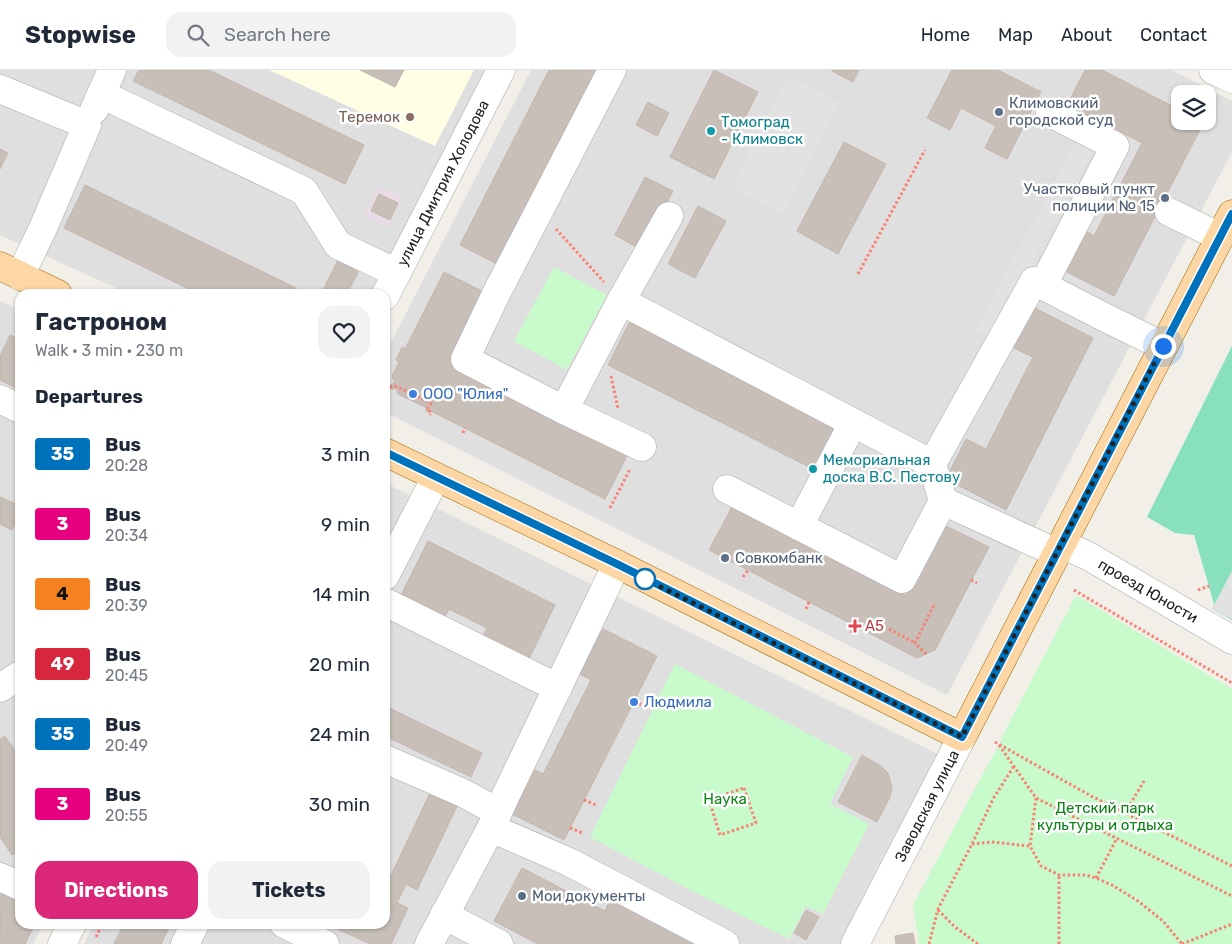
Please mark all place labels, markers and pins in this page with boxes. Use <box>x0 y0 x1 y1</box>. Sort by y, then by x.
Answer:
place label: Климовский городской суд <box>1009 94 1113 129</box>
marker: Климовский городской суд <box>993 106 1005 118</box>
place label: Теремок <box>339 108 400 126</box>
marker: Теремок <box>404 111 416 123</box>
place label: Томоград - Климовск <box>721 113 803 148</box>
marker: Томоград - Климовск <box>705 125 717 137</box>
place label: Участковый пункт полиции № 15 <box>1024 180 1155 215</box>
marker: Участковый пункт полиции № 15 <box>1159 192 1171 204</box>
place label: ООО "Юлия" <box>423 385 508 403</box>
marker: ООО "Юлия" <box>407 388 419 400</box>
place label: Мемориальная доска В.С. Пестову <box>823 451 960 486</box>
marker: Мемориальная доска В.С. Пестову <box>807 463 819 475</box>
place label: Совкомбанк <box>735 549 823 567</box>
marker: Совкомбанк <box>719 552 731 564</box>
unlabelled marker <box>634 568 656 590</box>
place label: А5 <box>865 617 884 635</box>
marker: А5 <box>849 620 861 632</box>
place label: Людмила <box>644 693 712 711</box>
marker: Людмила <box>628 696 640 708</box>
place label: Мои документы <box>532 887 645 905</box>
marker: Мои документы <box>516 890 528 902</box>

